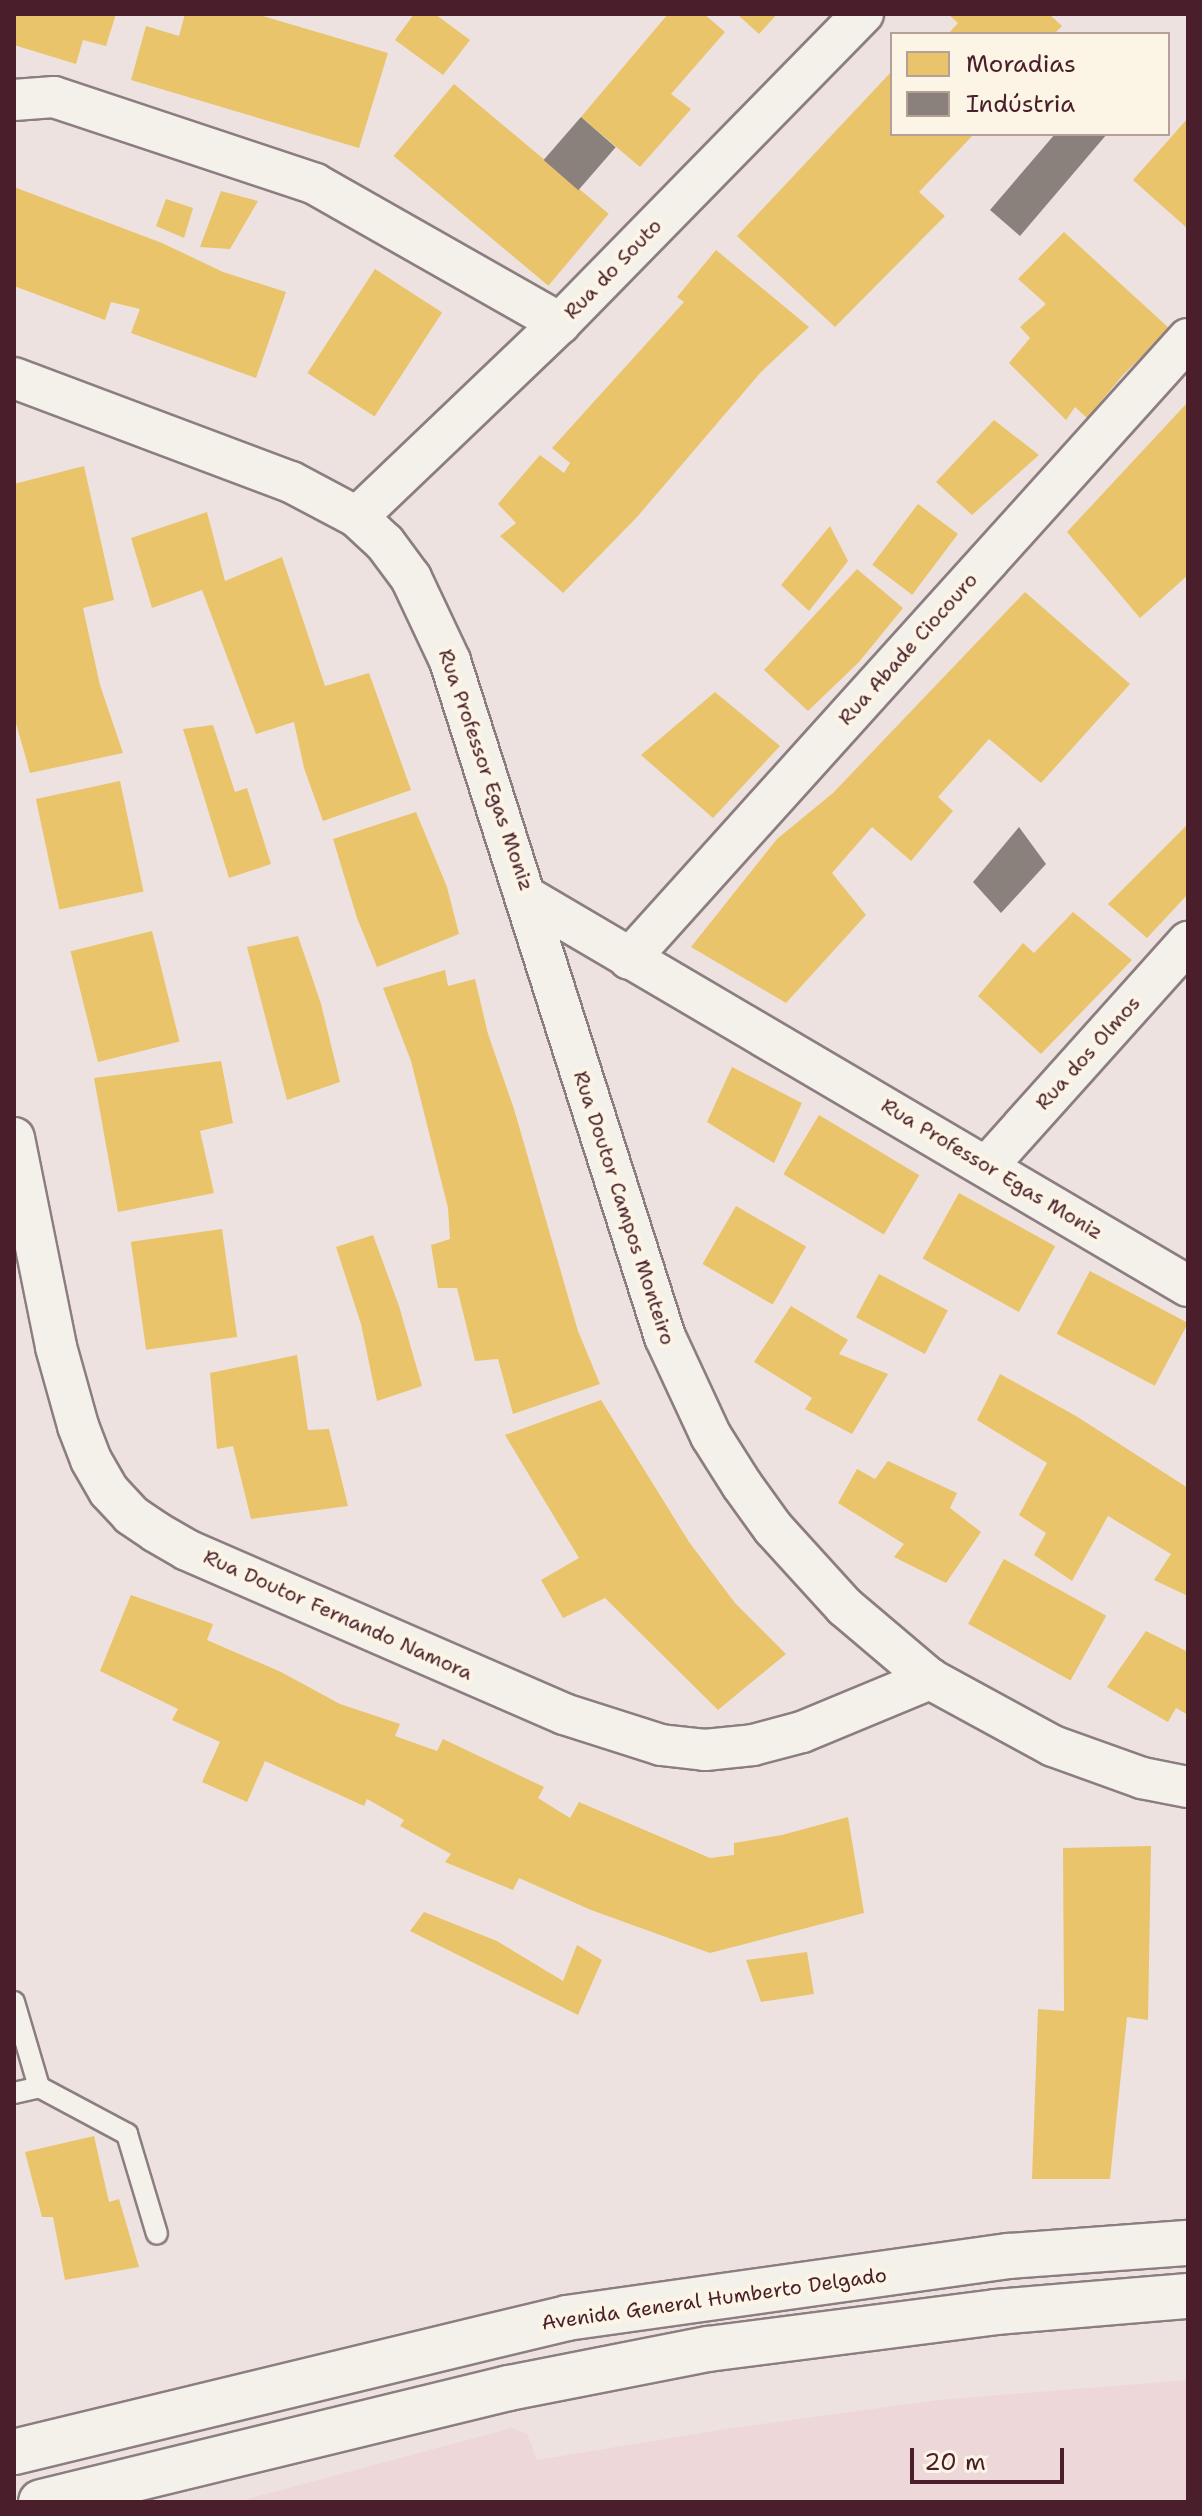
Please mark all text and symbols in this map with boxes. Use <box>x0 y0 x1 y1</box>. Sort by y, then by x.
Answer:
legend <box>890 32 1170 136</box>
text: Moradias <box>966 48 1076 80</box>
text: Indústria <box>966 88 1075 120</box>
street label: Rua do Souto <box>559 214 667 324</box>
street label: Rua Abade Ciocouro <box>833 568 983 730</box>
street label: Rua Professor Egas Moniz <box>433 646 539 894</box>
street label: Rua dos Olmos <box>1031 991 1145 1115</box>
street label: Rua Doutor Campos Monteiro <box>568 1068 680 1348</box>
street label: Rua Professor Egas Moniz <box>877 1093 1107 1245</box>
street label: Rua Doutor Fernando Namora <box>200 1545 476 1685</box>
street label: Avenida General Humberto Delgado <box>540 2263 888 2335</box>
scale bar <box>914 2432 1068 2482</box>
text: 20 m <box>924 2446 986 2478</box>

